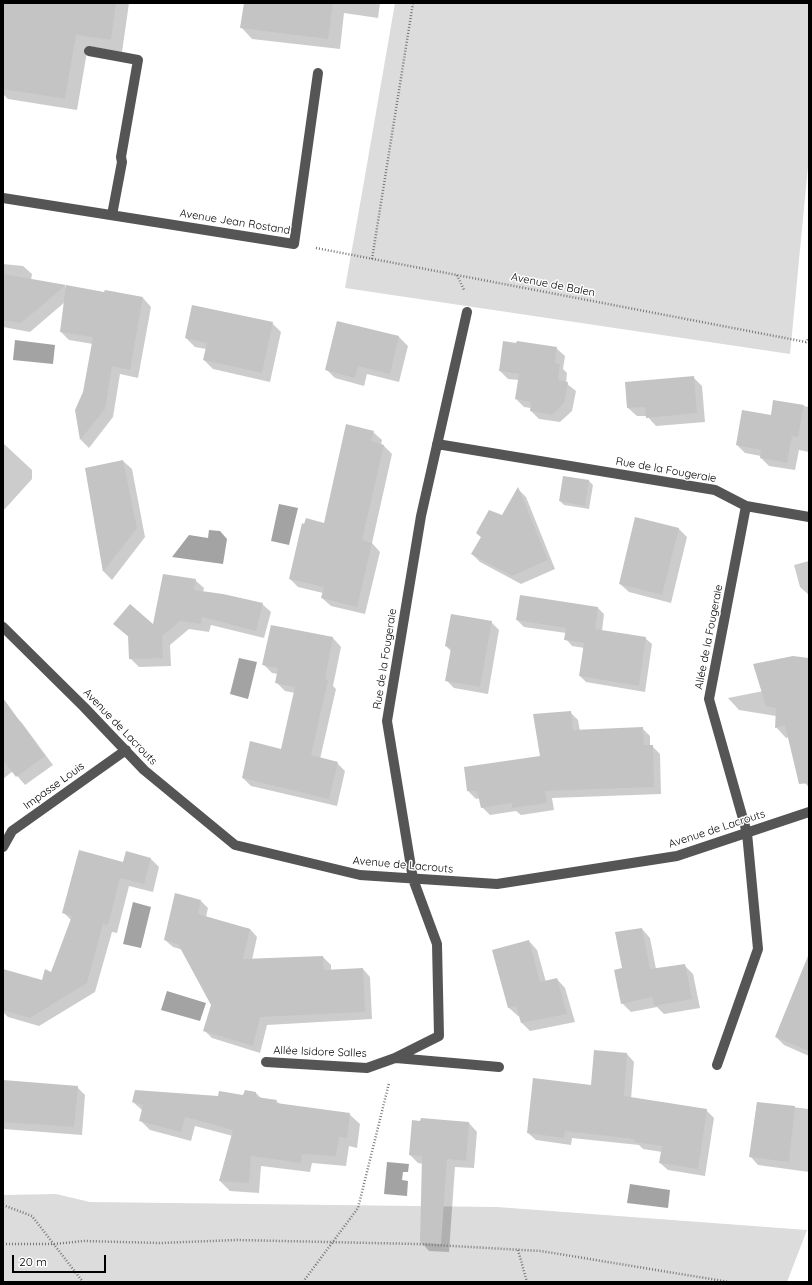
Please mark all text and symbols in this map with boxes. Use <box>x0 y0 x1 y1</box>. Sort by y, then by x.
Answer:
street label: Avenue Jean Rostand <box>179 207 291 237</box>
street label: Avenue de Balen <box>510 270 596 300</box>
street label: Rue de la Fougeraie <box>615 455 717 485</box>
street label: Allée de la Fougeraie <box>692 583 726 691</box>
street label: Rue de la Fougeraie <box>371 608 399 710</box>
street label: Avenue de Lacrouts <box>80 686 160 768</box>
street label: Impasse Louis <box>21 760 87 812</box>
street label: Avenue de Lacrouts <box>667 807 767 851</box>
street label: Avenue de Lacrouts <box>352 854 454 876</box>
street label: Allée Isidore Salles <box>273 1044 367 1060</box>
scale bar <box>14 1247 108 1273</box>
text: 20 m <box>19 1254 47 1269</box>

